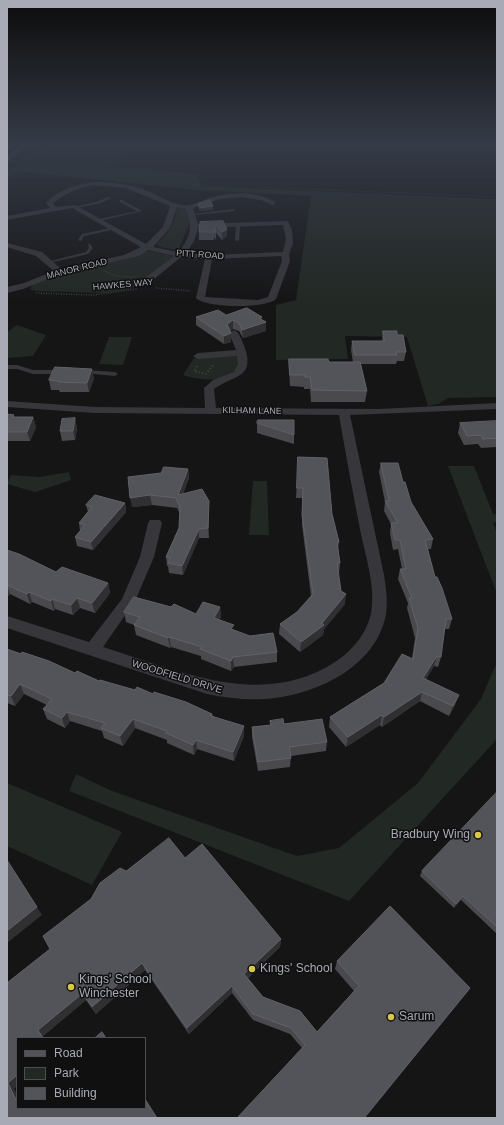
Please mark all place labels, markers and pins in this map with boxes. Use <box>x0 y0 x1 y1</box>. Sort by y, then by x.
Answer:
place label: Bradbury Wing <box>391 828 470 842</box>
marker: Bradbury Wing <box>473 830 483 840</box>
place label: Kings' School <box>260 962 332 976</box>
marker: Kings' School <box>247 964 257 974</box>
place label: Kings' School Winchester <box>79 973 151 1001</box>
marker: Kings' School Winchester <box>66 982 76 992</box>
place label: Sarum <box>399 1010 434 1024</box>
marker: Sarum <box>386 1012 396 1022</box>

